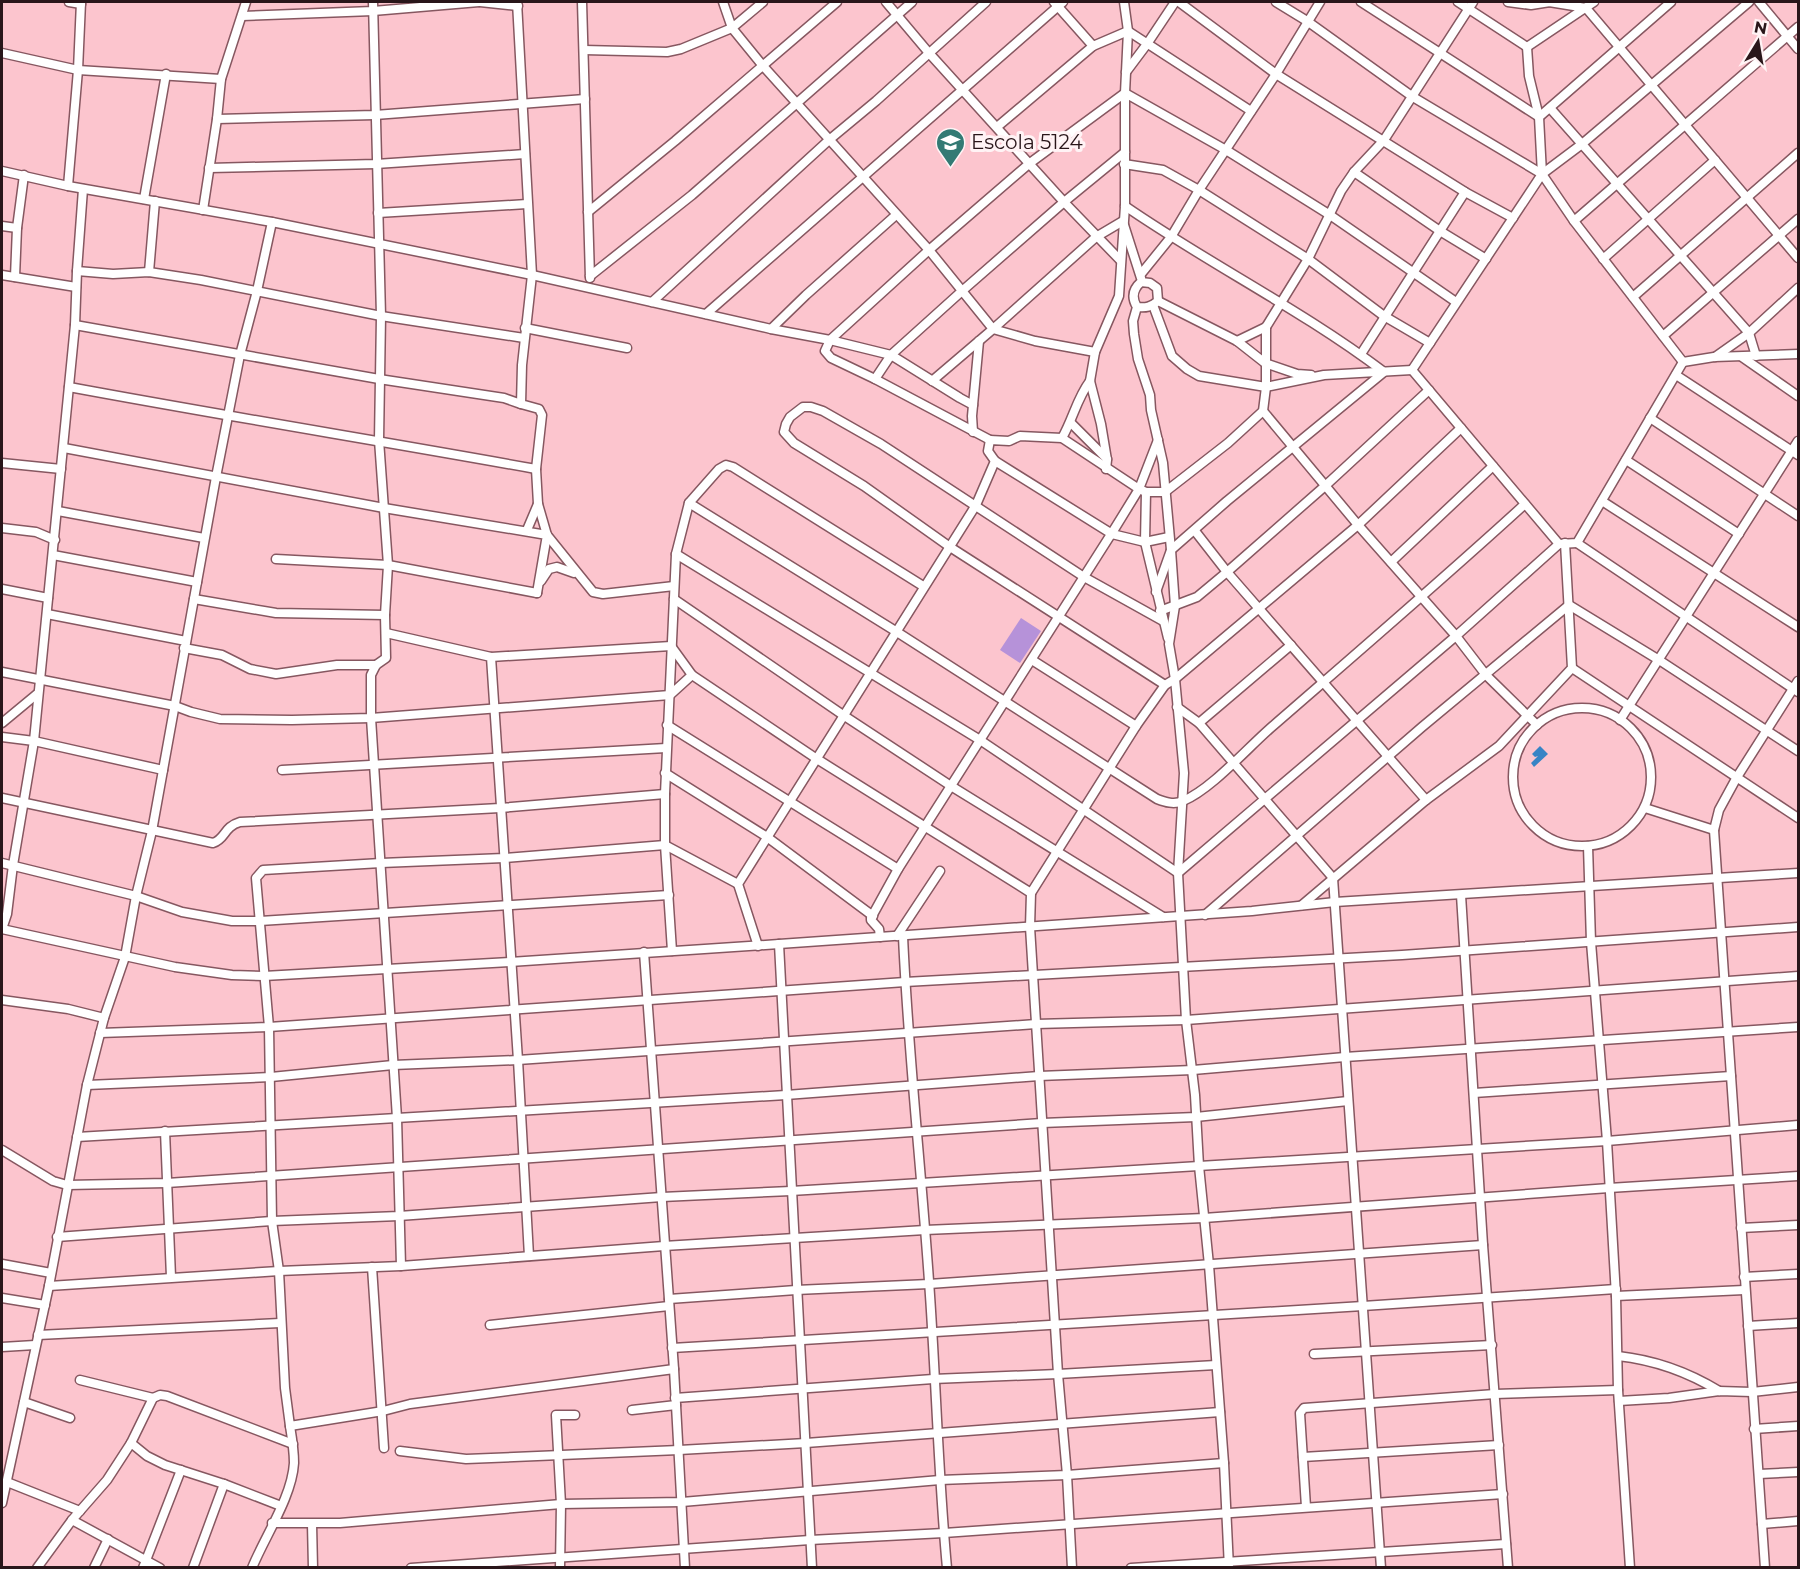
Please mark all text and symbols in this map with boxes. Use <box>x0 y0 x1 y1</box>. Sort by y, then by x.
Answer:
north arrow <box>1728 12 1788 72</box>
text: N <box>1753 17 1769 38</box>
school or university icon: Escola 5124 <box>934 126 966 168</box>
place label: Escola 5124 <box>971 130 1083 154</box>

